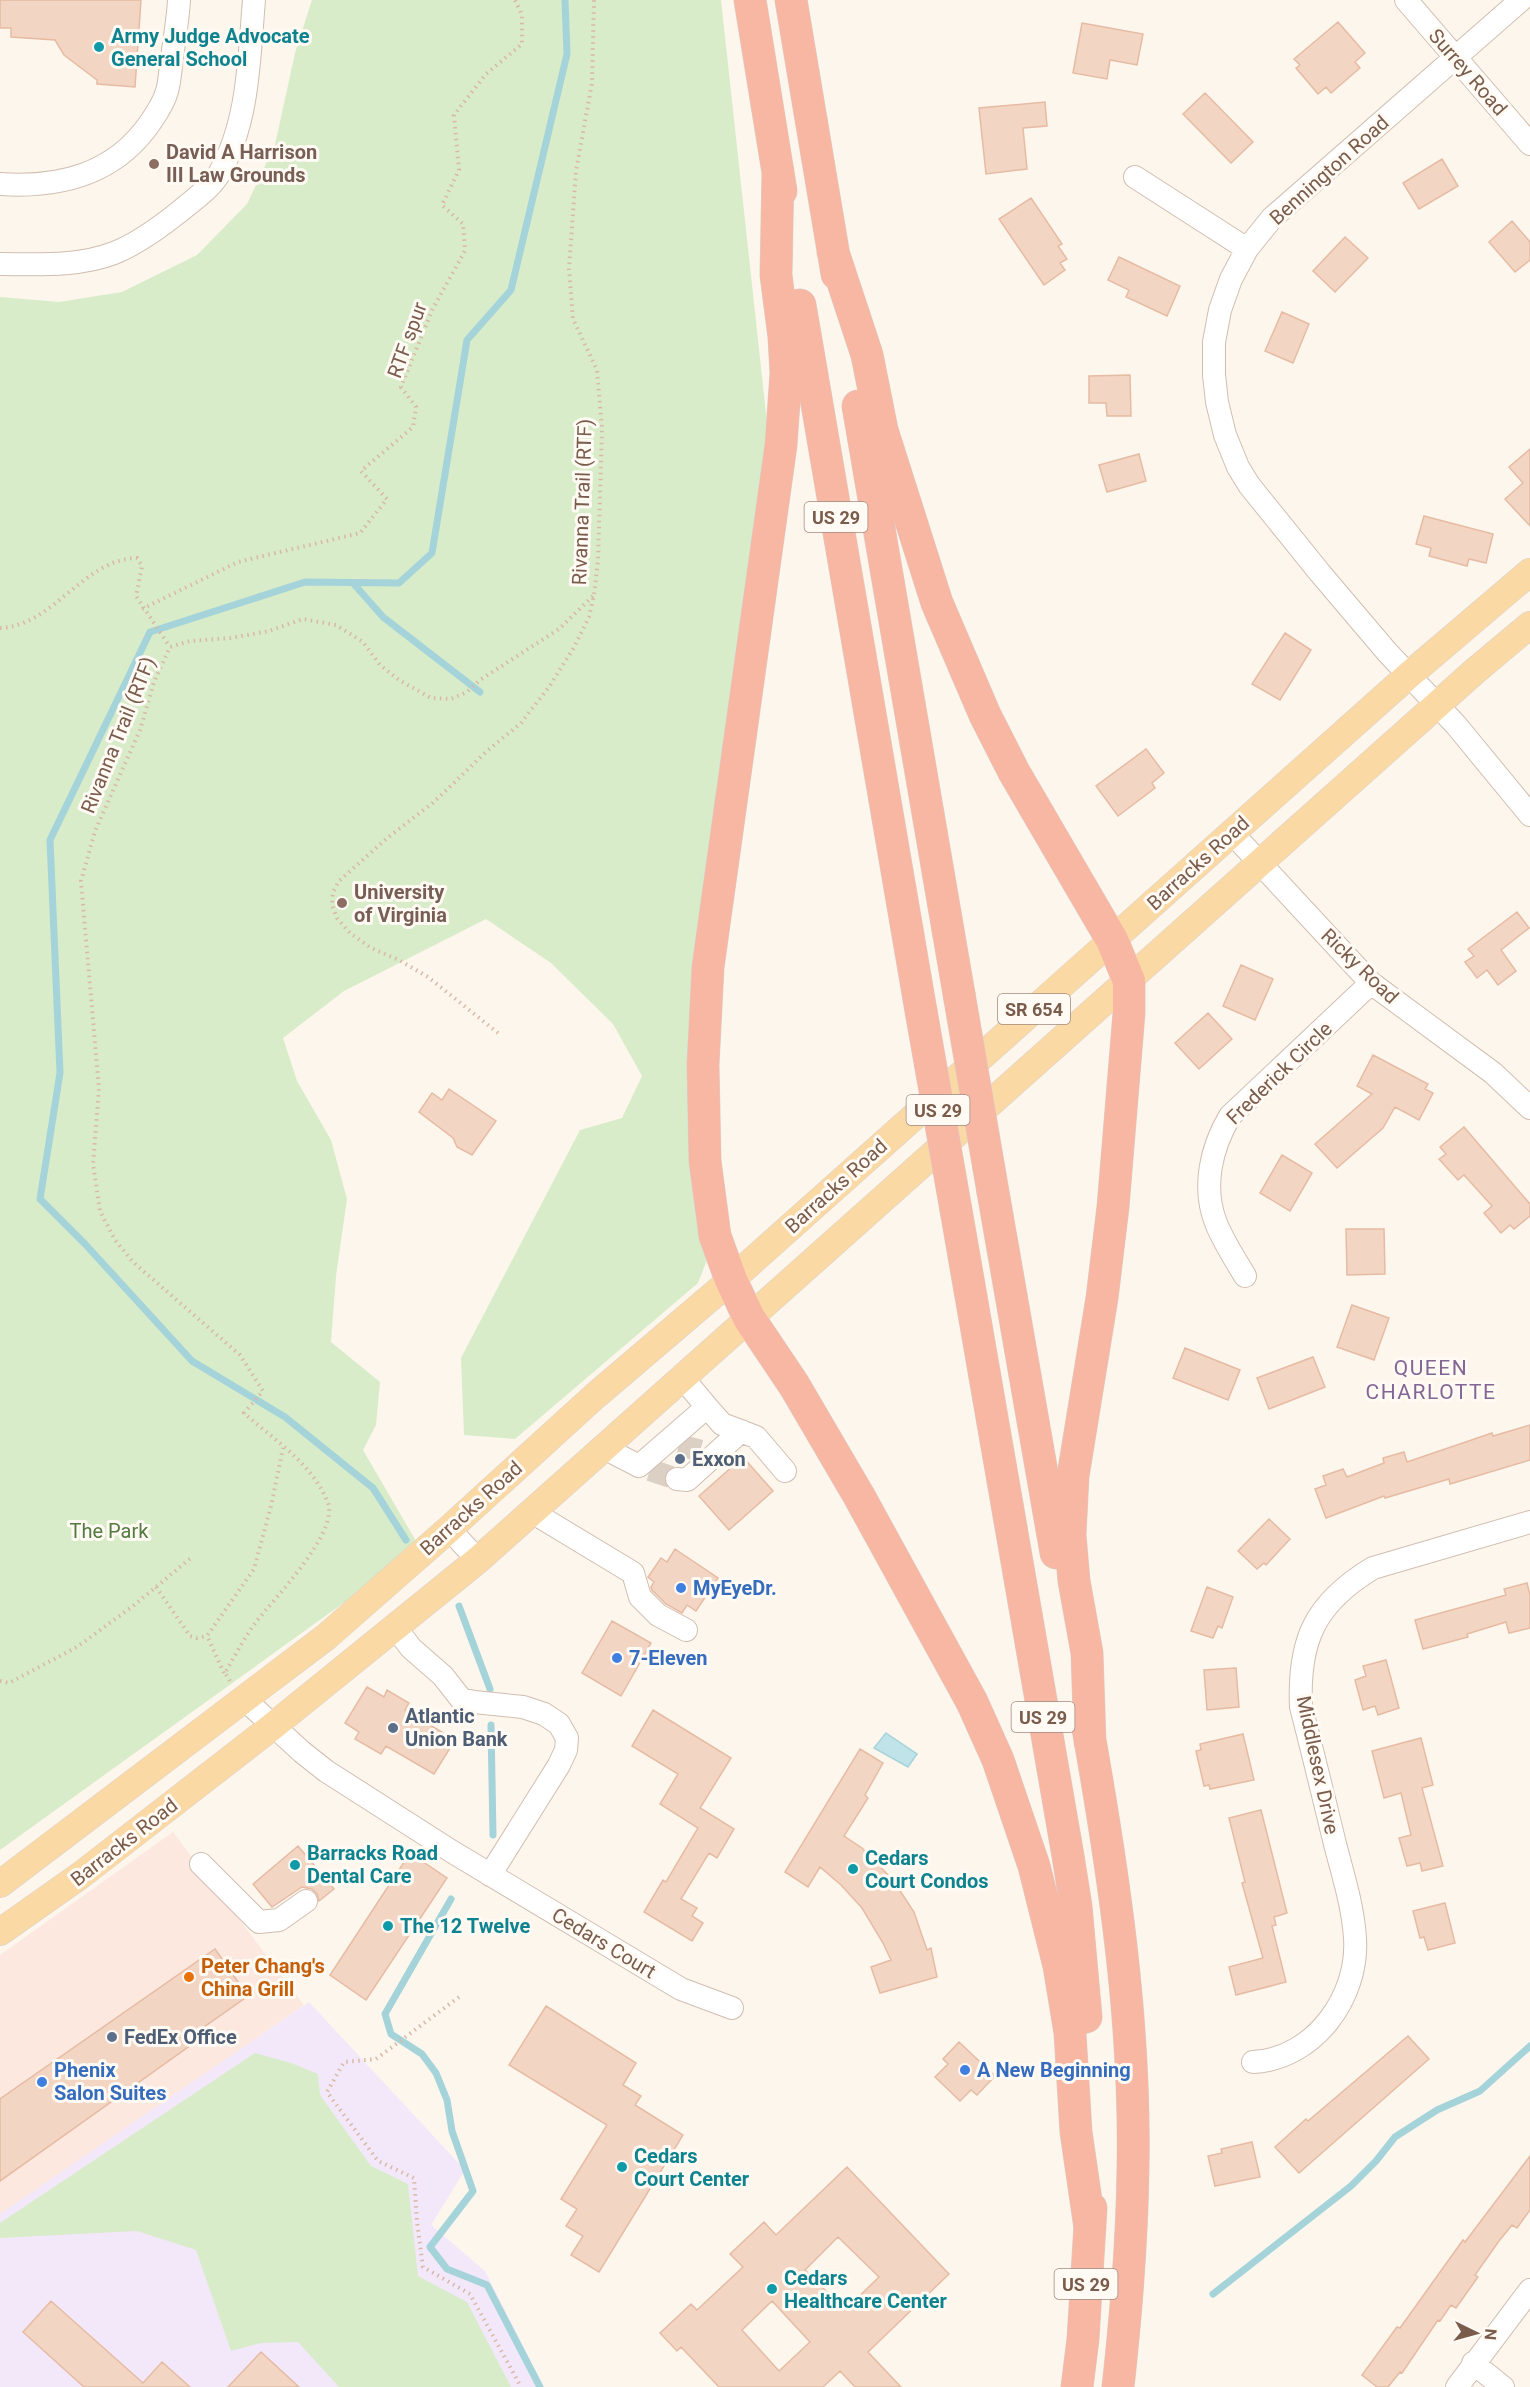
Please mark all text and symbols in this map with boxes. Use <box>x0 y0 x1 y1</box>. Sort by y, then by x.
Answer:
place label: Army Judge Advocate General School <box>111 24 310 71</box>
street label: Surrey Road <box>1424 24 1512 120</box>
marker: Army Judge Advocate General School <box>92 40 106 54</box>
street label: Bennington Road <box>1265 110 1393 230</box>
place label: David A Harrison III Law Grounds <box>166 140 317 187</box>
marker: David A Harrison III Law Grounds <box>147 157 161 171</box>
street label: RTF spur <box>382 299 432 381</box>
street label: Rivanna Trail (RTF) <box>567 418 597 586</box>
road number: US 29 <box>804 502 868 532</box>
street label: Rivanna Trail (RTF) <box>76 653 160 817</box>
street label: Barracks Road <box>1142 811 1254 915</box>
place label: University of Virginia <box>354 880 447 927</box>
marker: University of Virginia <box>335 896 349 910</box>
street label: Ricky Road <box>1316 923 1404 1009</box>
road number: SR 654 <box>998 994 1070 1024</box>
street label: Frederick Circle <box>1221 1017 1337 1129</box>
road number: US 29 <box>906 1095 970 1125</box>
street label: Barracks Road <box>780 1134 892 1238</box>
district label: QUEEN CHARLOTTE <box>1366 1356 1496 1404</box>
place label: Exxon <box>692 1447 746 1471</box>
marker: Exxon <box>673 1452 687 1466</box>
street label: Barracks Road <box>415 1456 527 1560</box>
park label: The Park <box>70 1519 149 1543</box>
place label: MyEyeDr. <box>693 1576 777 1600</box>
marker: MyEyeDr. <box>674 1581 688 1595</box>
place label: 7-Eleven <box>629 1646 708 1670</box>
marker: 7-Eleven <box>610 1651 624 1665</box>
street label: Middlesex Drive <box>1292 1693 1344 1837</box>
road number: US 29 <box>1012 1702 1074 1732</box>
place label: Atlantic Union Bank <box>405 1704 508 1751</box>
marker: Atlantic Union Bank <box>386 1721 400 1735</box>
street label: Barracks Road <box>66 1793 182 1891</box>
place label: Barracks Road Dental Care <box>307 1841 438 1888</box>
place label: Cedars Court Condos <box>865 1846 989 1893</box>
marker: Barracks Road Dental Care <box>288 1858 302 1872</box>
marker: Cedars Court Condos <box>846 1862 860 1876</box>
street label: Cedars Court <box>548 1903 660 1983</box>
place label: The 12 Twelve <box>400 1914 530 1938</box>
marker: The 12 Twelve <box>381 1919 395 1933</box>
place label: Peter Chang's China Grill <box>201 1954 325 2001</box>
marker: Peter Chang's China Grill <box>182 1970 196 1984</box>
place label: FedEx Office <box>124 2025 237 2049</box>
marker: FedEx Office <box>105 2030 119 2044</box>
place label: Phenix Salon Suites <box>54 2058 166 2105</box>
place label: A New Beginning <box>977 2058 1131 2082</box>
marker: A New Beginning <box>958 2063 972 2077</box>
marker: Phenix Salon Suites <box>35 2075 49 2089</box>
place label: Cedars Court Center <box>634 2144 750 2191</box>
marker: Cedars Court Center <box>615 2160 629 2174</box>
place label: Cedars Healthcare Center <box>784 2266 948 2313</box>
road number: US 29 <box>1054 2269 1118 2299</box>
marker: Cedars Healthcare Center <box>765 2282 779 2296</box>
north arrow <box>1446 2303 1506 2363</box>
text: N <box>1480 2328 1500 2341</box>

